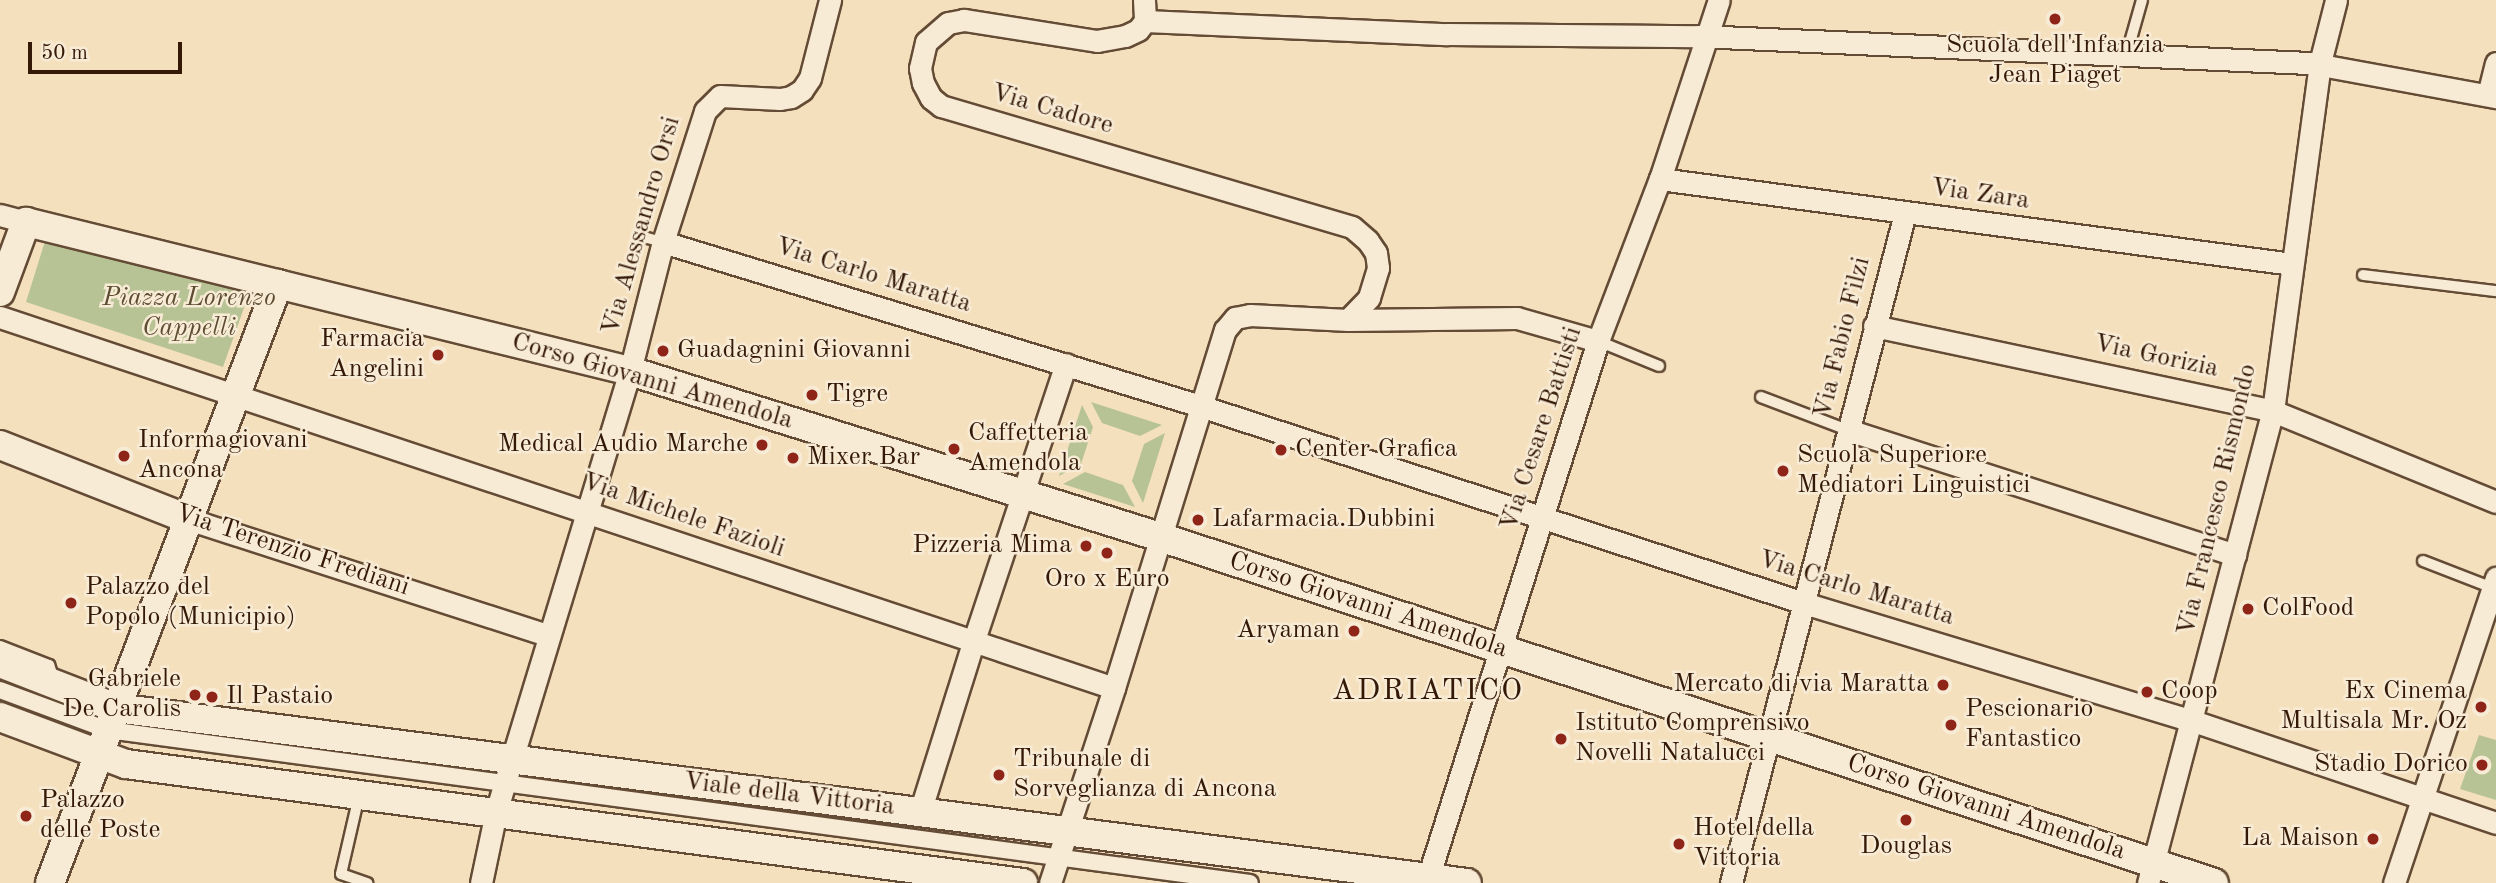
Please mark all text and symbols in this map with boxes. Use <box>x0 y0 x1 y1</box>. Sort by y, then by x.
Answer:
marker: Scuola dell'Infanzia Jean Piaget <box>2047 11 2063 27</box>
scale bar <box>32 28 186 72</box>
place label: Scuola dell'Infanzia Jean Piaget <box>1946 30 2164 92</box>
text: 50 m <box>41 43 88 64</box>
street label: Via Cadore <box>987 78 1117 142</box>
street label: Via Alessandro Orsi <box>596 113 688 339</box>
street label: Via Zara <box>1929 173 2031 217</box>
street label: Via Carlo Maratta <box>771 231 975 321</box>
street label: Via Fabio Filzi <box>1808 254 1878 422</box>
park label: Piazza Lorenzo Cappelli <box>102 283 276 344</box>
street label: Via Cesare Battisti <box>1494 323 1590 535</box>
place label: Farmacia Angelini <box>320 324 424 386</box>
street label: Corso Giovanni Amendola <box>508 327 796 437</box>
street label: Via Gorizia <box>2091 329 2221 385</box>
place label: Guadagnini Giovanni <box>677 335 911 367</box>
marker: Guadagnini Giovanni <box>655 343 671 359</box>
marker: Farmacia Angelini <box>430 347 446 363</box>
street label: Via Francesco Rismondo <box>2172 361 2264 639</box>
place label: Tigre <box>826 379 888 411</box>
marker: Tigre <box>804 387 820 403</box>
place label: Caffetteria Amendola <box>968 418 1088 480</box>
place label: Informagiovani Ancona <box>138 425 308 486</box>
place label: Medical Audio Marche <box>498 429 748 461</box>
place label: Center Grafica <box>1295 434 1458 466</box>
marker: Medical Audio Marche <box>754 437 770 453</box>
place label: Scuola Superiore Mediatori Linguistici <box>1797 440 2030 502</box>
marker: Caffetteria Amendola <box>946 441 962 457</box>
place label: Mixer Bar <box>807 442 920 474</box>
marker: Center Grafica <box>1273 442 1289 458</box>
marker: Informagiovani Ancona <box>116 448 132 464</box>
marker: Mixer Bar <box>785 450 801 466</box>
marker: Scuola Superiore Mediatori Linguistici <box>1775 463 1791 479</box>
street label: Via Michele Fazioli <box>577 467 789 565</box>
street label: Via Terenzio Frediani <box>171 498 413 604</box>
place label: Lafarmacia.Dubbini <box>1212 504 1435 536</box>
marker: Lafarmacia.Dubbini <box>1190 512 1206 528</box>
place label: Pizzeria Mima <box>912 530 1072 562</box>
marker: Pizzeria Mima <box>1078 538 1094 554</box>
street label: Via Carlo Maratta <box>1754 544 1958 634</box>
marker: Oro x Euro <box>1099 545 1115 561</box>
street label: Corso Giovanni Amendola <box>1225 546 1511 666</box>
place label: Oro x Euro <box>1044 564 1170 596</box>
place label: Palazzo del Popolo (Municipio) <box>85 572 295 634</box>
place label: ColFood <box>2262 593 2354 625</box>
marker: Palazzo del Popolo (Municipio) <box>63 595 79 611</box>
marker: ColFood <box>2240 601 2256 617</box>
place label: Aryaman <box>1236 615 1340 647</box>
marker: Aryaman <box>1346 623 1362 639</box>
place label: Gabriele De Carolis <box>62 664 181 726</box>
place label: Mercato di via Maratta <box>1673 669 1929 701</box>
district label: ADRIATICO <box>1333 673 1523 709</box>
place label: Coop <box>2161 676 2218 708</box>
place label: Ex Cinema Multisala Mr. Oz <box>2280 676 2467 738</box>
marker: Mercato di via Maratta <box>1935 677 1951 693</box>
place label: Il Pastaio <box>226 681 333 713</box>
marker: Coop <box>2139 684 2155 700</box>
marker: Gabriele De Carolis <box>187 687 203 703</box>
marker: Il Pastaio <box>204 689 220 705</box>
place label: Pescionario Fantastico <box>1965 694 2093 756</box>
marker: Ex Cinema Multisala Mr. Oz <box>2473 699 2489 715</box>
place label: Istituto Comprensivo Novelli Natalucci <box>1575 708 1810 770</box>
marker: Pescionario Fantastico <box>1943 717 1959 733</box>
marker: Istituto Comprensivo Novelli Natalucci <box>1553 731 1569 747</box>
place label: Tribunale di Sorveglianza di Ancona <box>1013 744 1277 806</box>
street label: Corso Giovanni Amendola <box>1843 748 2129 868</box>
place label: Stadio Dorico <box>2314 749 2468 781</box>
marker: Stadio Dorico <box>2474 757 2490 773</box>
street label: Viale della Vittoria <box>682 767 896 823</box>
marker: Tribunale di Sorveglianza di Ancona <box>991 767 1007 783</box>
place label: Palazzo delle Poste <box>40 785 160 846</box>
marker: Palazzo delle Poste <box>18 808 34 824</box>
marker: Douglas <box>1898 812 1914 828</box>
place label: Hotel della Vittoria <box>1693 813 1814 874</box>
place label: La Maison <box>2242 823 2359 855</box>
place label: Douglas <box>1860 831 1952 863</box>
marker: La Maison <box>2365 831 2381 847</box>
marker: Hotel della Vittoria <box>1671 836 1687 852</box>

